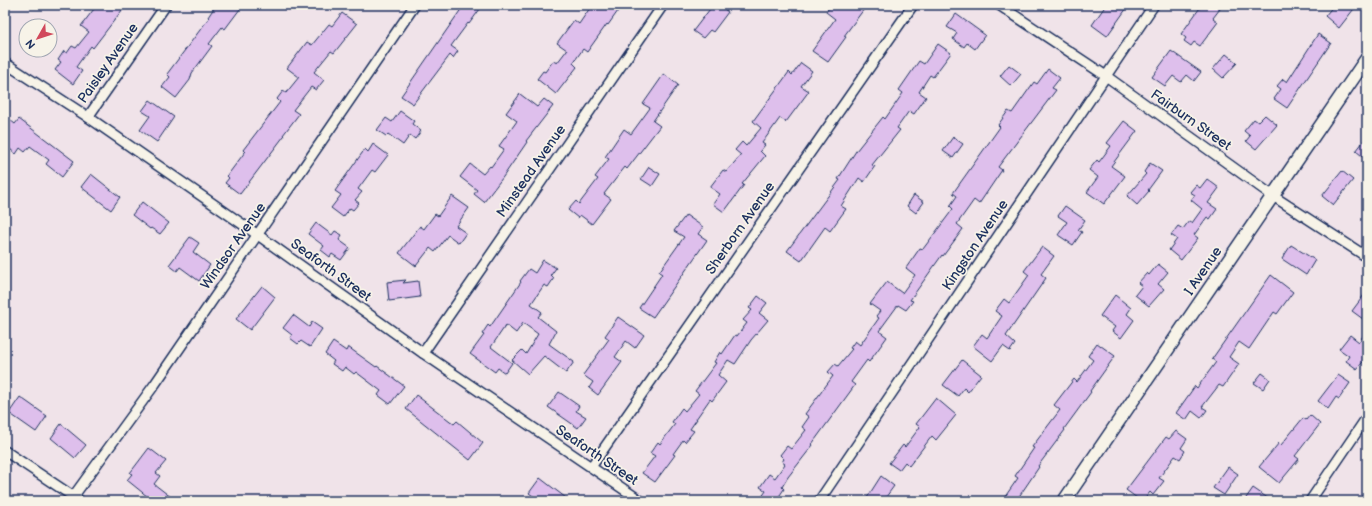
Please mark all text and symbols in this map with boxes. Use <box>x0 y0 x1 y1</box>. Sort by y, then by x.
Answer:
north arrow <box>18 18 58 58</box>
street label: Paisley Avenue <box>74 20 142 106</box>
text: N <box>23 37 38 51</box>
street label: Fairburn Street <box>1147 86 1235 154</box>
street label: Minstead Avenue <box>493 121 569 221</box>
street label: Sherborn Avenue <box>702 178 778 278</box>
street label: Kingston Avenue <box>938 196 1012 294</box>
street label: Windsor Avenue <box>197 199 269 293</box>
street label: Seaforth Street <box>287 235 375 305</box>
street label: I Avenue <box>1181 243 1225 299</box>
street label: Seaforth Street <box>553 421 642 489</box>

